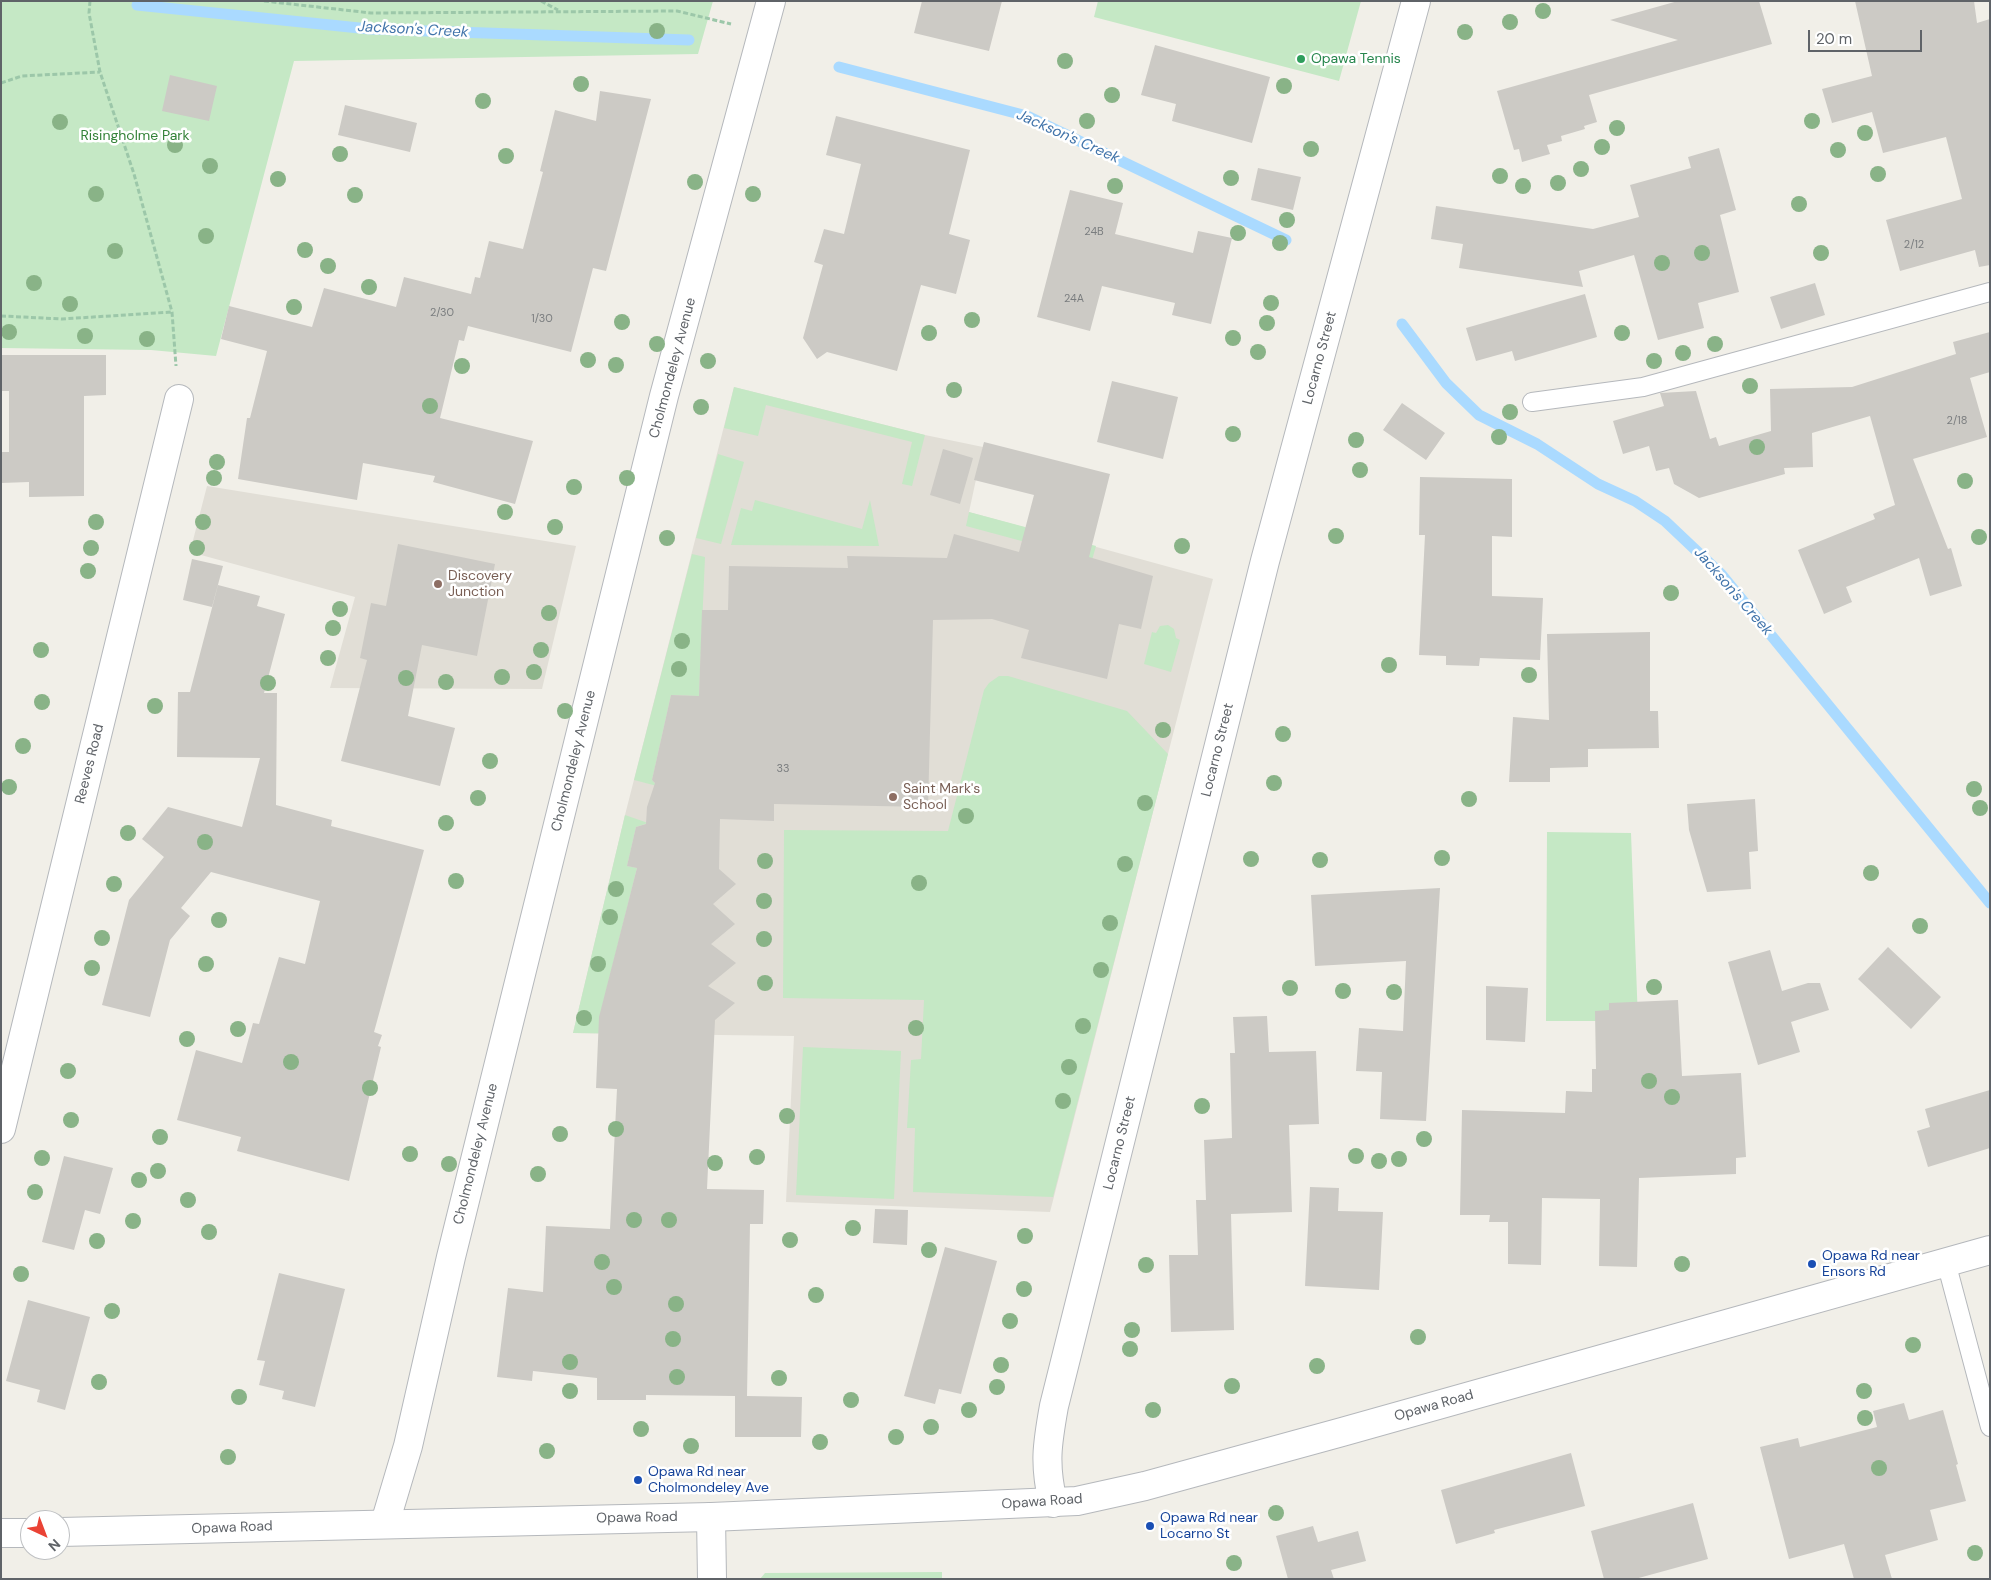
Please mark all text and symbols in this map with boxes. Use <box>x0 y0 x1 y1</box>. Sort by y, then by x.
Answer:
water label: Jackson's Creek <box>357 18 469 42</box>
scale bar <box>1811 20 1925 52</box>
text: 20 m <box>1816 29 1852 49</box>
place label: Opawa Tennis <box>1311 51 1401 67</box>
marker: Opawa Tennis <box>1295 53 1307 65</box>
water label: Jackson's Creek <box>1014 106 1122 168</box>
park label: Risingholme Park <box>80 128 190 144</box>
house number: 24B <box>1084 225 1104 239</box>
house number: 2/12 <box>1904 238 1924 252</box>
house number: 24A <box>1064 292 1084 306</box>
street label: Cholmondeley Avenue <box>646 296 700 440</box>
house number: 2/30 <box>430 306 454 320</box>
street label: Locarno Street <box>1299 309 1341 407</box>
house number: 1/30 <box>531 312 553 326</box>
house number: 2/18 <box>1947 414 1967 428</box>
water label: Jackson's Creek <box>1690 544 1776 640</box>
place label: Discovery Junction <box>448 568 512 600</box>
marker: Discovery Junction <box>432 578 444 590</box>
street label: Cholmondeley Avenue <box>548 689 600 833</box>
street label: Locarno Street <box>1198 701 1238 799</box>
street label: Reeves Road <box>72 722 108 806</box>
house number: 33 <box>776 762 790 776</box>
place label: Saint Mark's School <box>903 781 980 814</box>
marker: Saint Mark's School <box>887 791 899 803</box>
street label: Cholmondeley Avenue <box>450 1082 502 1226</box>
street label: Locarno Street <box>1100 1094 1140 1192</box>
place label: Opawa Rd near Ensors Rd <box>1822 1248 1920 1280</box>
marker: Opawa Rd near Ensors Rd <box>1806 1258 1818 1270</box>
street label: Opawa Road <box>1393 1387 1475 1425</box>
place label: Opawa Rd near Cholmondeley Ave <box>648 1464 769 1496</box>
marker: Opawa Rd near Cholmondeley Ave <box>632 1474 644 1486</box>
street label: Opawa Road <box>1001 1491 1083 1513</box>
street label: Opawa Road <box>596 1509 678 1527</box>
north arrow <box>20 1510 70 1560</box>
place label: Opawa Rd near Locarno St <box>1160 1510 1258 1542</box>
street label: Opawa Road <box>191 1518 273 1538</box>
marker: Opawa Rd near Locarno St <box>1144 1520 1156 1532</box>
text: N <box>45 1535 64 1555</box>

